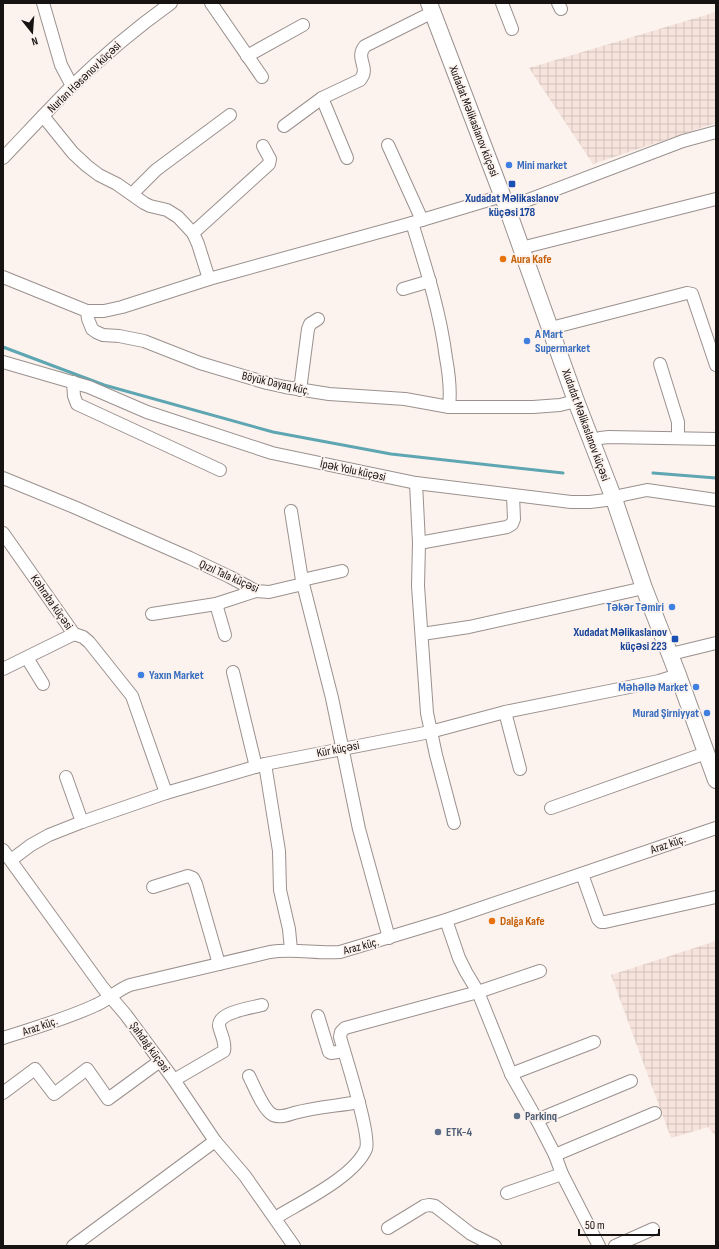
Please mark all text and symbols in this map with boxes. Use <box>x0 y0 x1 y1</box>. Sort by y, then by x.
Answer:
north arrow <box>12 12 52 52</box>
text: N <box>30 34 39 48</box>
street label: Nurlan Həsənov küçəsi <box>44 38 124 116</box>
street label: Xudadat Məlikaslanov küçəsi <box>445 63 502 179</box>
place label: Mini market <box>517 158 567 173</box>
marker: Mini market <box>504 160 514 170</box>
marker: Xudadat Məlikaslanov küçəsi 178 <box>507 179 517 189</box>
place label: Xudadat Məlikaslanov küçəsi 178 <box>464 191 559 220</box>
place label: Aura Kafe <box>510 252 552 267</box>
marker: Aura Kafe <box>498 254 508 264</box>
place label: A Mart Supermarket <box>534 327 590 356</box>
marker: A Mart Supermarket <box>522 336 532 346</box>
street label: Xudadat Məlikaslanov küçəsi <box>558 366 613 483</box>
street label: Böyük Dayaq küç. <box>240 368 311 399</box>
street label: İpək Yolu küçəsi <box>319 456 387 485</box>
street label: Qızıl Tala küçəsi <box>197 557 261 596</box>
street label: Kəhraba küçəsi <box>27 572 76 633</box>
place label: Təkər Təmiri <box>606 600 664 615</box>
marker: Təkər Təmiri <box>667 602 677 612</box>
place label: Xudadat Məlikaslanov küçəsi 223 <box>572 625 667 654</box>
marker: Xudadat Məlikaslanov küçəsi 223 <box>670 634 680 644</box>
place label: Yaxın Market <box>149 668 204 683</box>
marker: Yaxın Market <box>136 670 146 680</box>
place label: Məhəllə Market <box>618 680 688 695</box>
marker: Məhəllə Market <box>691 682 701 692</box>
place label: Murad Şirniyyat <box>633 706 699 721</box>
marker: Murad Şirniyyat <box>702 708 712 718</box>
street label: Kür küçəsi <box>315 738 361 761</box>
street label: Araz küç. <box>648 831 688 858</box>
place label: Dalğa Kafe <box>500 914 545 929</box>
marker: Dalğa Kafe <box>487 916 497 926</box>
street label: Araz küç. <box>341 935 381 959</box>
street label: Araz küç. <box>20 1013 60 1040</box>
street label: Şahdağ küçəsi <box>126 1019 173 1075</box>
place label: Parkinq <box>525 1109 557 1124</box>
marker: Parkinq <box>512 1111 522 1121</box>
place label: ETK-4 <box>446 1125 472 1140</box>
marker: ETK-4 <box>433 1127 443 1137</box>
scale bar <box>579 1211 659 1237</box>
text: 50 m <box>585 1218 605 1233</box>

